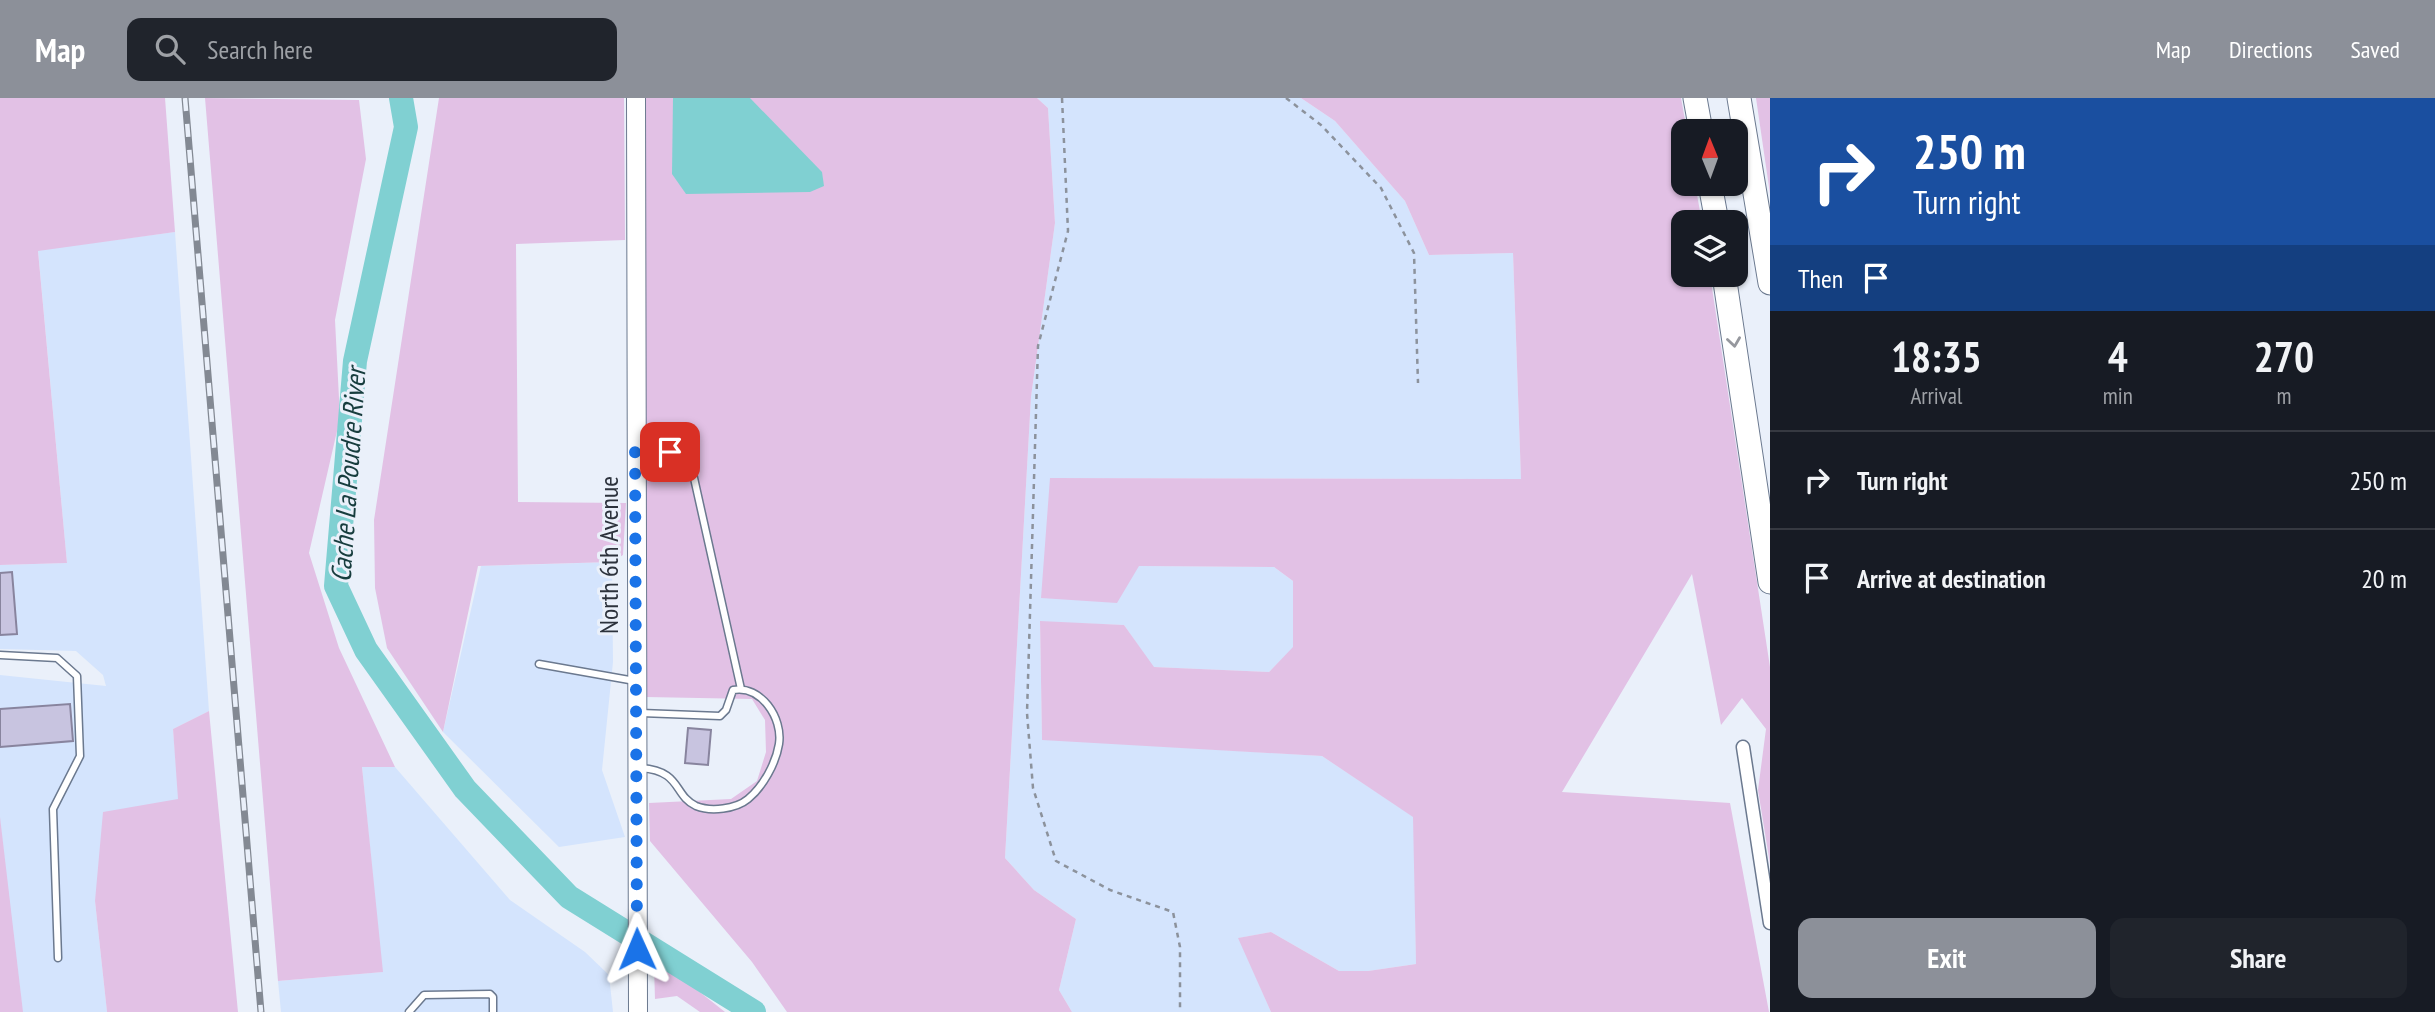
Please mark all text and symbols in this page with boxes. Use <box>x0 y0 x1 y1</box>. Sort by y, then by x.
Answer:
search box <box>127 18 617 81</box>
text: Map <box>35 28 85 71</box>
icon: search <box>151 30 189 68</box>
text: Search here <box>207 33 313 66</box>
text: Map <box>2156 34 2191 65</box>
text: Directions <box>2229 34 2313 65</box>
text: Saved <box>2351 34 2400 65</box>
north arrow <box>1671 119 1748 196</box>
map controls <box>1671 119 1748 287</box>
text: 250 m <box>1913 119 2026 183</box>
icon: right <box>1798 126 1889 217</box>
text: Turn right <box>1913 181 2021 223</box>
button: layers <box>1671 210 1748 287</box>
icon: arrive <box>1857 259 1895 297</box>
text: Then <box>1798 262 1843 295</box>
text: 18:35 <box>1891 329 1982 384</box>
text: 4 <box>2108 329 2128 384</box>
text: 270 <box>2254 329 2314 384</box>
one-way arrow <box>1726 336 1741 348</box>
water label: Cache La Poudre River <box>322 362 374 583</box>
text: Arrival <box>1910 381 1962 410</box>
text: min <box>2103 381 2133 410</box>
text: m <box>2276 381 2291 410</box>
pin <box>640 422 700 482</box>
icon: arrive <box>651 433 689 471</box>
icon: right <box>1798 461 1836 499</box>
text: Turn right <box>1857 464 1948 497</box>
text: 250 m <box>2349 464 2407 497</box>
street label: North 6th Avenue <box>592 476 625 634</box>
icon: arrive <box>1798 559 1836 597</box>
text: Arrive at destination <box>1857 562 2046 595</box>
text: 20 m <box>2361 562 2407 595</box>
position arrow <box>600 912 674 986</box>
button: Exit <box>1798 918 2096 998</box>
button: Share <box>2110 918 2407 998</box>

